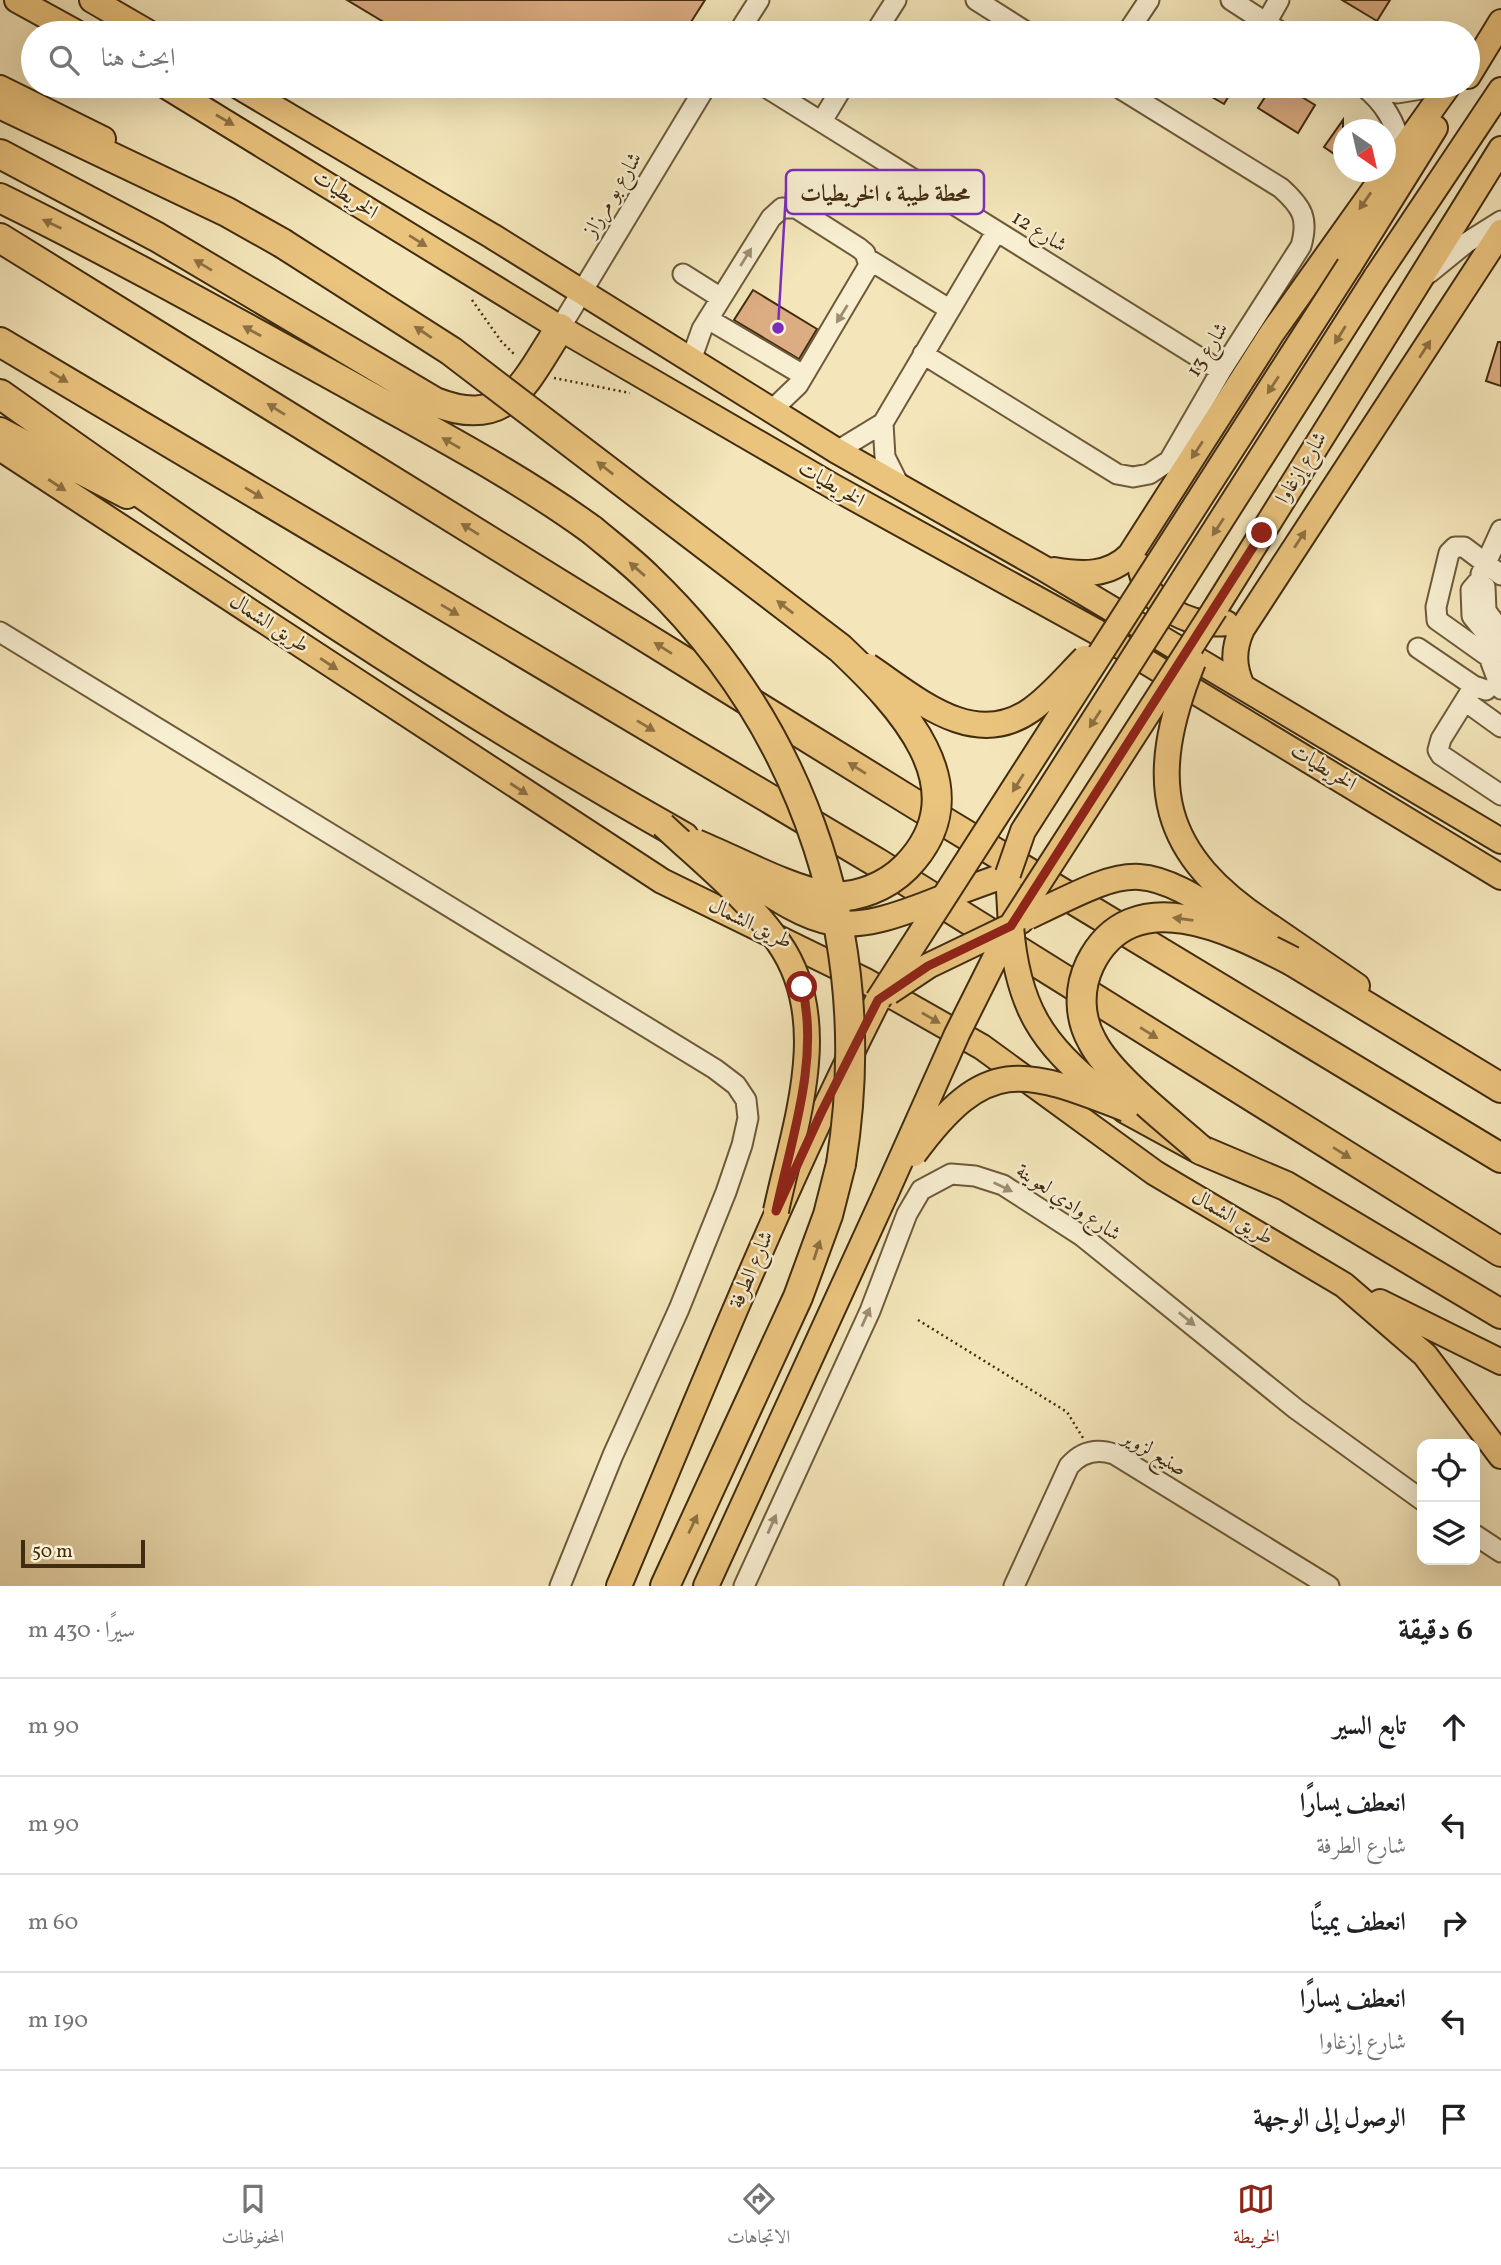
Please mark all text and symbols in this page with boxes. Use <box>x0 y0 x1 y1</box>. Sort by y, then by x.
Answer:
search box <box>21 21 1480 98</box>
icon: search <box>45 41 83 79</box>
text: ابحث هنا <box>101 41 176 77</box>
one-way arrow <box>215 114 235 126</box>
north arrow <box>1333 119 1396 182</box>
street label: شارع بو مرزاز <box>575 147 652 246</box>
street label: الخريطيات <box>307 163 383 227</box>
callout: محطة طيبة ، الخريطيات <box>786 170 984 214</box>
text: محطة طيبة ، الخريطيات <box>800 179 971 211</box>
one-way arrow <box>1358 192 1372 210</box>
street label: شارع 12 <box>1005 204 1072 262</box>
one-way arrow <box>42 218 62 229</box>
one-way arrow <box>408 235 427 247</box>
one-way arrow <box>740 248 752 267</box>
one-way arrow <box>194 258 213 271</box>
one-way arrow <box>835 304 848 324</box>
street label: شارع 13 <box>1180 317 1238 384</box>
one-way arrow <box>243 325 262 337</box>
one-way arrow <box>414 325 432 339</box>
one-way arrow <box>1333 325 1346 345</box>
one-way arrow <box>1418 340 1432 358</box>
one-way arrow <box>49 371 68 384</box>
one-way arrow <box>1266 376 1279 395</box>
one-way arrow <box>267 403 286 415</box>
street label: شارع إزغاوا <box>1269 426 1337 511</box>
one-way arrow <box>441 436 460 449</box>
one-way arrow <box>1191 441 1204 460</box>
street label: الخريطيات <box>792 454 870 516</box>
one-way arrow <box>597 461 615 476</box>
one-way arrow <box>48 478 66 492</box>
one-way arrow <box>245 487 264 500</box>
route end <box>1246 517 1277 548</box>
one-way arrow <box>1212 518 1225 537</box>
one-way arrow <box>460 522 479 535</box>
one-way arrow <box>1294 530 1307 549</box>
one-way arrow <box>629 562 646 577</box>
street label: طريق الشمال <box>223 587 315 661</box>
one-way arrow <box>777 599 795 614</box>
one-way arrow <box>440 603 459 616</box>
one-way arrow <box>654 642 673 655</box>
one-way arrow <box>319 657 339 670</box>
one-way arrow <box>1089 709 1102 728</box>
one-way arrow <box>636 719 655 732</box>
street label: الخريطيات <box>1284 737 1362 799</box>
one-way arrow <box>847 762 866 775</box>
one-way arrow <box>1012 774 1025 793</box>
one-way arrow <box>510 782 528 796</box>
street label: طريق الشمال <box>703 891 797 957</box>
one-way arrow <box>1172 913 1194 924</box>
route start <box>786 971 817 1002</box>
one-way arrow <box>922 1012 941 1025</box>
one-way arrow <box>1139 1027 1158 1040</box>
one-way arrow <box>1333 1147 1352 1160</box>
street label: شارع وادي لعوينة <box>1008 1157 1126 1251</box>
one-way arrow <box>993 1181 1013 1193</box>
street label: طريق الشمال <box>1186 1183 1278 1253</box>
street label: شارع الطرفة <box>723 1227 783 1314</box>
one-way arrow <box>812 1239 823 1260</box>
one-way arrow <box>861 1307 872 1327</box>
one-way arrow <box>1178 1312 1196 1327</box>
street label: صنيع لزوير <box>1113 1423 1192 1487</box>
map controls <box>1417 1439 1480 1565</box>
button: locate <box>1417 1439 1480 1502</box>
button: layers <box>1417 1502 1480 1565</box>
one-way arrow <box>687 1514 699 1534</box>
one-way arrow <box>766 1514 778 1534</box>
scale bar <box>21 1537 145 1569</box>
text: 50 m <box>32 1539 73 1565</box>
text: 6 دقيقة <box>1398 1610 1473 1652</box>
text: سيرًا · 430 m <box>28 1615 135 1647</box>
icon: ahead <box>1435 1708 1473 1746</box>
text: تابع السير <box>1333 1709 1406 1745</box>
text: 90 m <box>28 1711 79 1743</box>
text: انعطف يسارًا <box>1300 1786 1406 1822</box>
icon: left <box>1435 1806 1473 1844</box>
text: 90 m <box>28 1809 79 1841</box>
text: شارع الطرفة <box>1316 1831 1406 1863</box>
icon: right <box>1435 1904 1473 1942</box>
text: انعطف يمينًا <box>1310 1905 1406 1941</box>
text: 60 m <box>28 1907 78 1939</box>
text: انعطف يسارًا <box>1300 1982 1406 2018</box>
icon: left <box>1435 2002 1473 2040</box>
text: 190 m <box>28 2005 88 2037</box>
text: شارع إزغاوا <box>1319 2027 1406 2059</box>
icon: arrive <box>1435 2100 1473 2138</box>
text: الوصول إلى الوجهة <box>1253 2101 1406 2137</box>
tab: المحفوظات <box>221 2180 284 2255</box>
tab: الاتجاهات <box>727 2180 790 2255</box>
tab: الخريطة <box>1233 2180 1280 2255</box>

